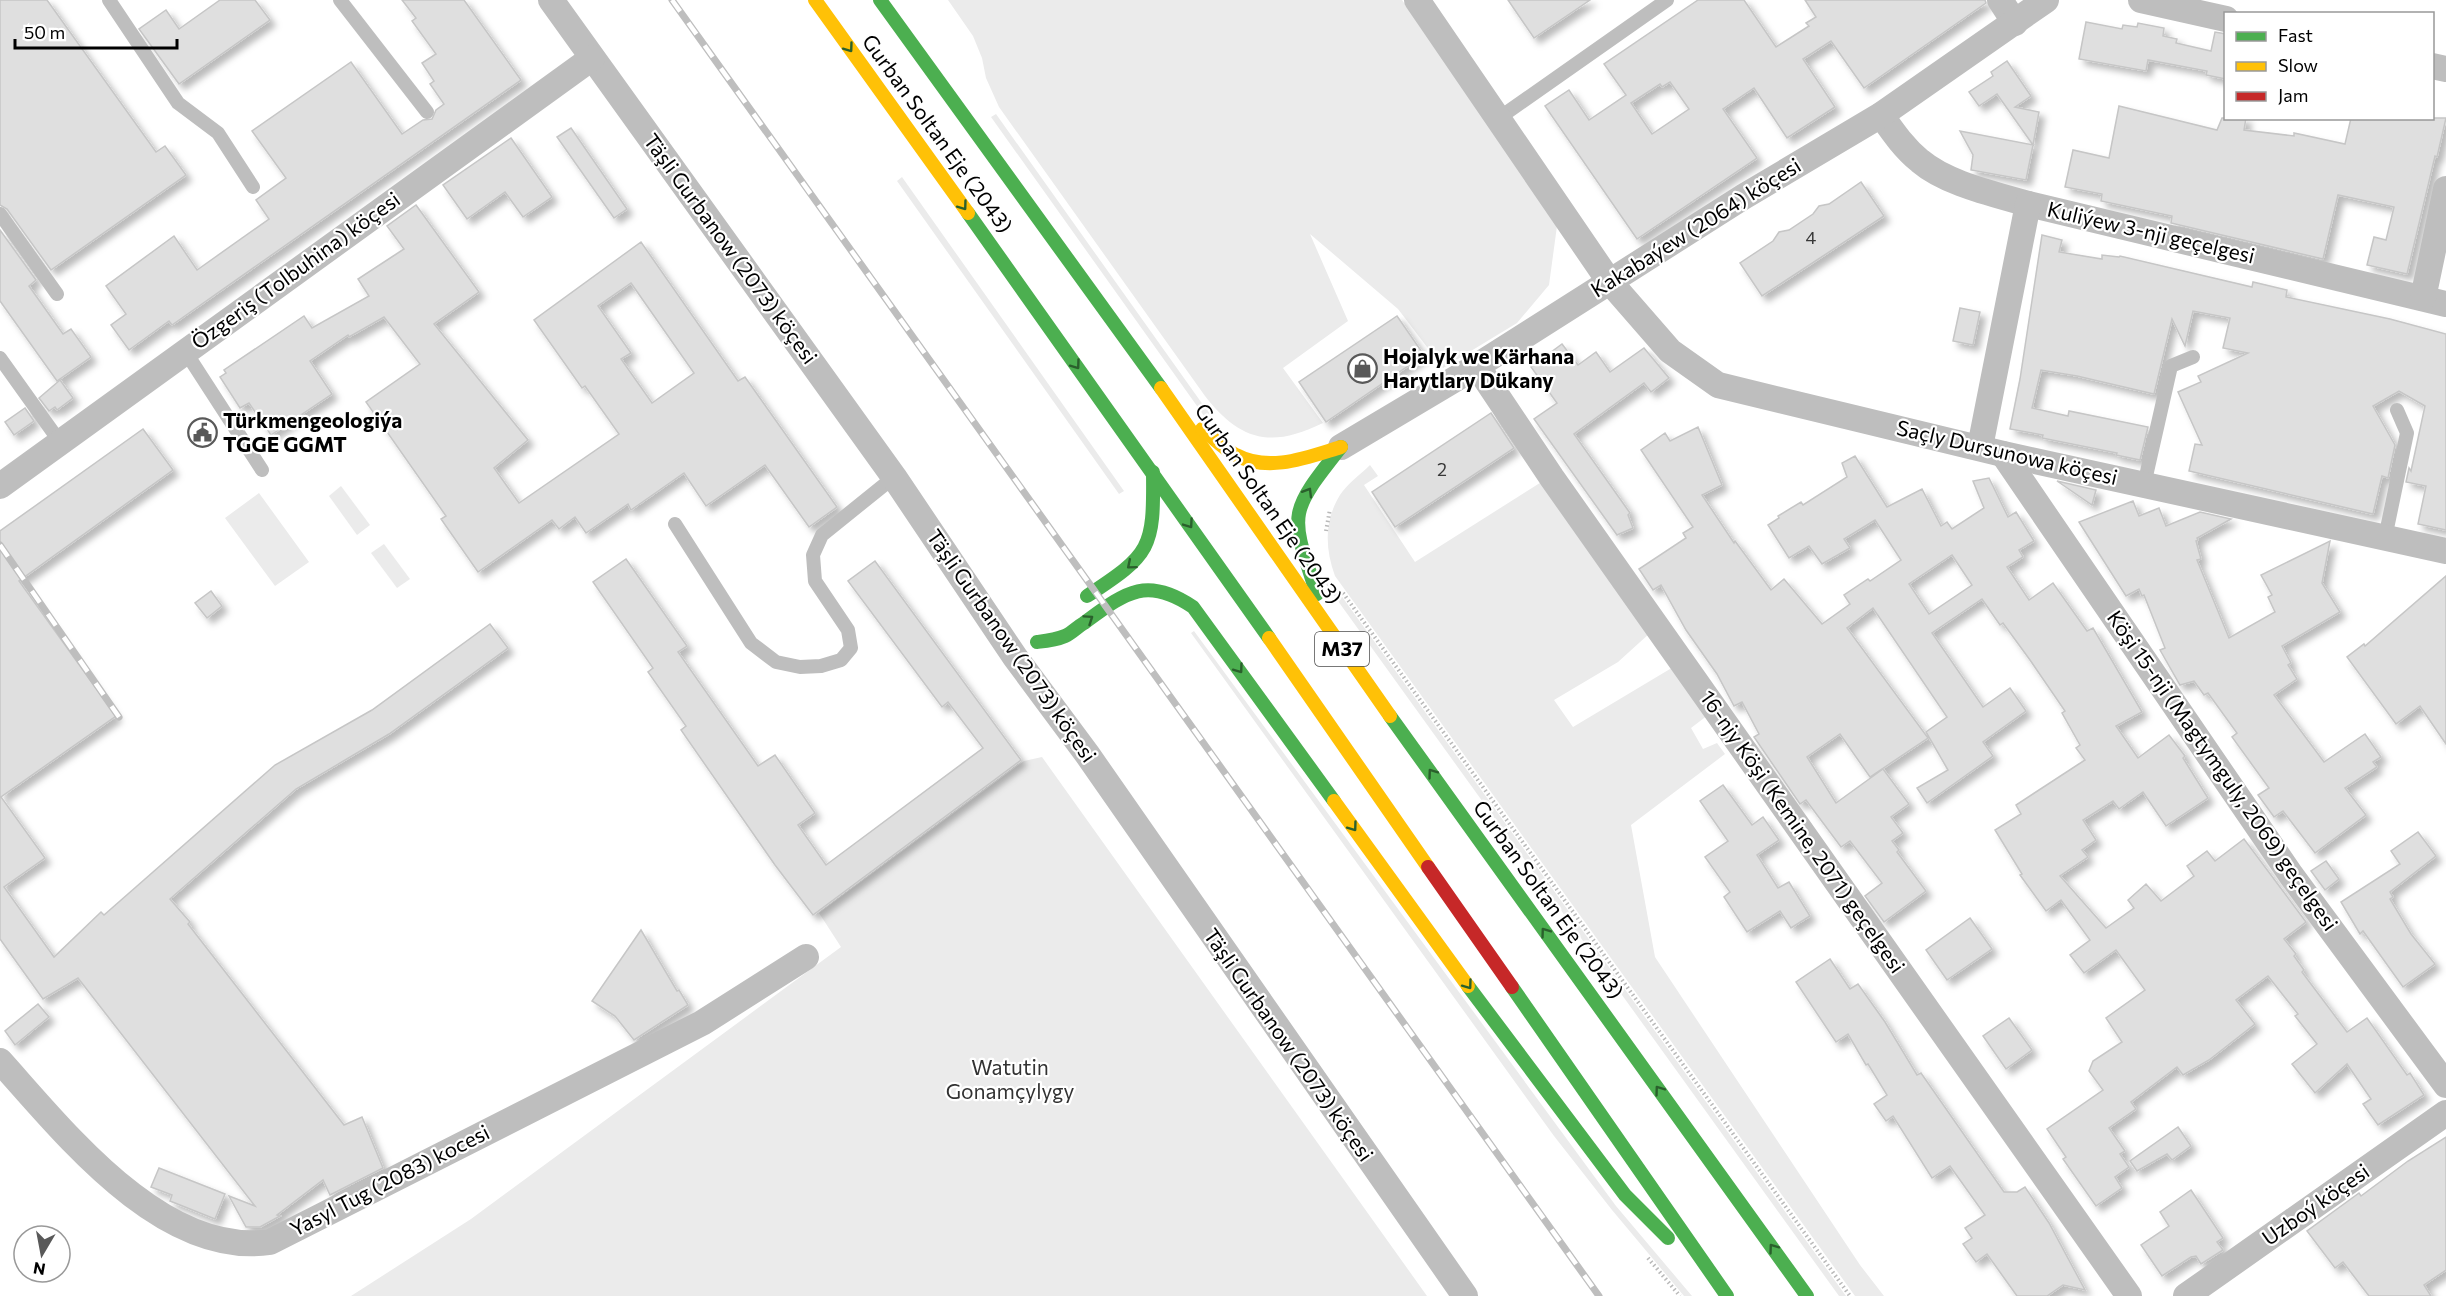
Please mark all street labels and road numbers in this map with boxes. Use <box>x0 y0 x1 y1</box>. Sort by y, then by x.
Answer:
street label: Gurban Soltan Eje (2043) <box>858 29 1019 237</box>
street label: Täşli Gurbanow (2073) köçesi <box>639 128 823 368</box>
street label: Kakabaýew (2064) köçesi <box>1586 152 1805 302</box>
street label: Özgeriş (Tolbuhina) köçesi <box>186 186 404 354</box>
street label: Kuliýew 3-nji geçelgesi <box>2045 195 2258 268</box>
street label: Gurban Soltan Eje (2043) <box>1190 398 1348 608</box>
street label: Saçly Dursunowa köçesi <box>1894 414 2120 489</box>
street label: Täşli Gurbanow (2073) köçesi <box>922 524 1102 766</box>
street label: Köşi 15-nji (Magtymguly, 2069) geçelgesi <box>2103 605 2344 935</box>
road number: M37 <box>1315 632 1369 666</box>
street label: 16-njy Köşi (Kemine, 2071) geçelgesi <box>1696 685 1911 977</box>
street label: Gurban Soltan Eje (2043) <box>1469 795 1630 1003</box>
street label: Täşli Gurbanow (2073) köçesi <box>1199 923 1379 1165</box>
street label: Yasyl Tug (2083) kocesi <box>285 1119 493 1241</box>
street label: Uzboý köçesi <box>2257 1158 2374 1250</box>

